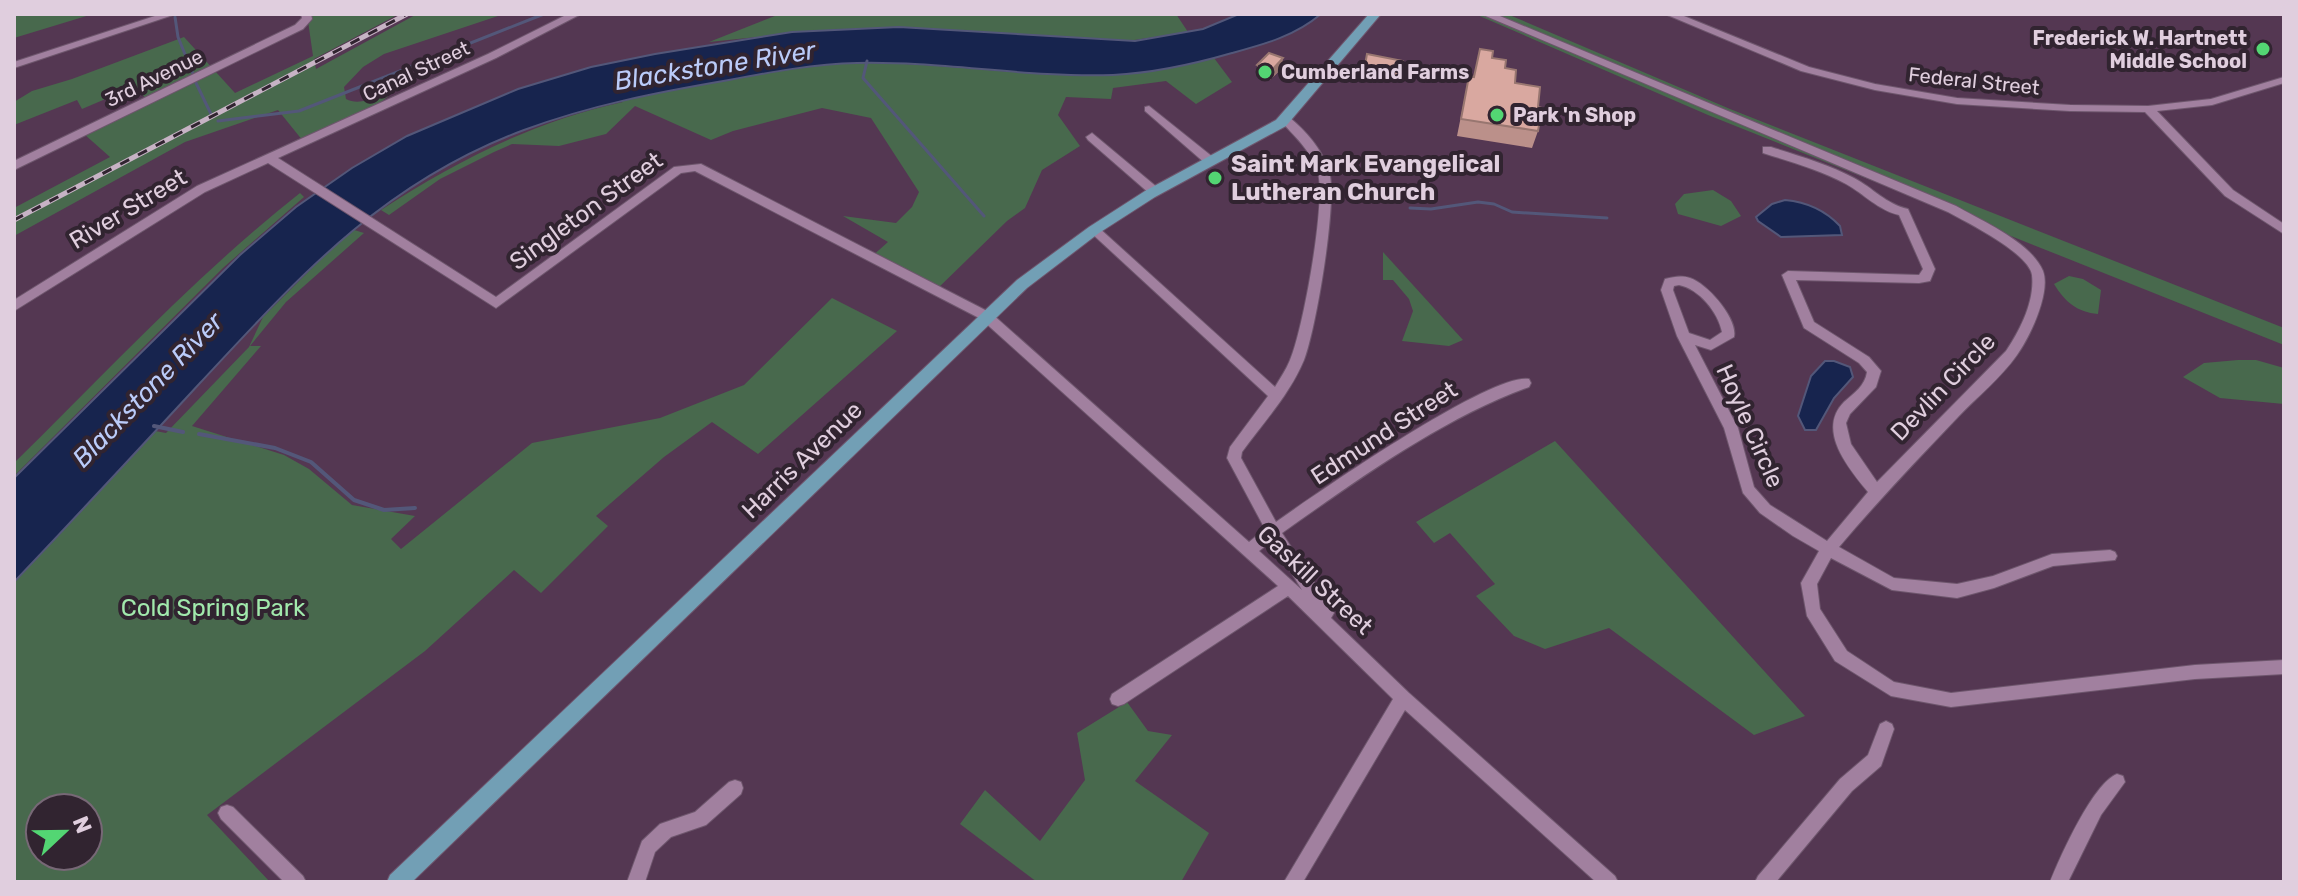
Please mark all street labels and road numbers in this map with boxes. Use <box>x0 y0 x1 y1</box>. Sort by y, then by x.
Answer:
street label: Canal Street <box>359 36 473 106</box>
street label: 3rd Avenue <box>101 44 207 112</box>
street label: Federal Street <box>1907 62 2041 100</box>
street label: Singleton Street <box>504 146 668 276</box>
street label: River Street <box>64 163 192 255</box>
street label: Devlin Circle <box>1885 328 2001 446</box>
street label: Hoyle Circle <box>1710 360 1790 492</box>
street label: Edmund Street <box>1306 375 1462 491</box>
street label: Harris Avenue <box>736 396 868 524</box>
street label: Gaskill Street <box>1252 520 1378 640</box>

